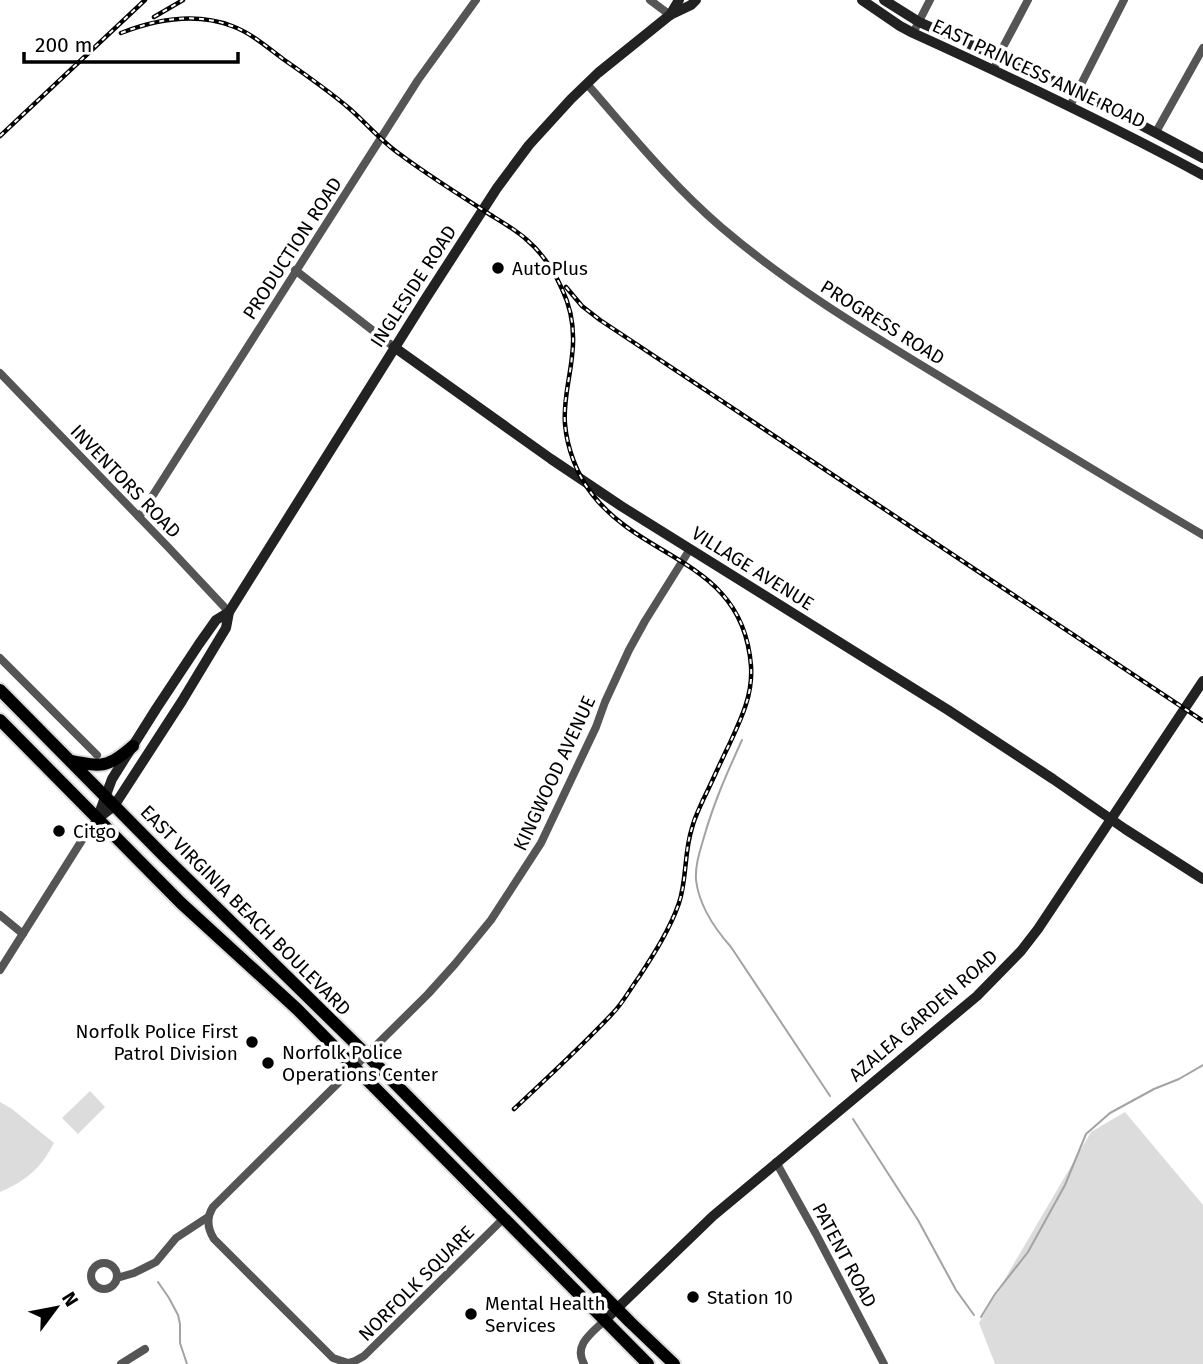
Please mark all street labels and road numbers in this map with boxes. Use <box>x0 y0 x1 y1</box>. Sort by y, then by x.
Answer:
street label: EAST PRINCESS ANNE ROAD <box>929 14 1149 133</box>
street label: PRODUCTION ROAD <box>238 173 347 324</box>
street label: INGLESIDE ROAD <box>365 221 461 352</box>
street label: PROGRESS ROAD <box>816 275 949 370</box>
street label: INVENTORS ROAD <box>66 420 186 543</box>
street label: VILLAGE AVENUE <box>687 522 818 615</box>
street label: KINGWOOD AVENUE <box>509 692 600 854</box>
street label: EAST VIRGINIA BEACH BOULEVARD <box>136 800 356 1020</box>
street label: AZALEA GARDEN ROAD <box>844 945 1002 1086</box>
street label: PATENT ROAD <box>807 1199 882 1311</box>
street label: NORFOLK SQUARE <box>354 1221 479 1346</box>

